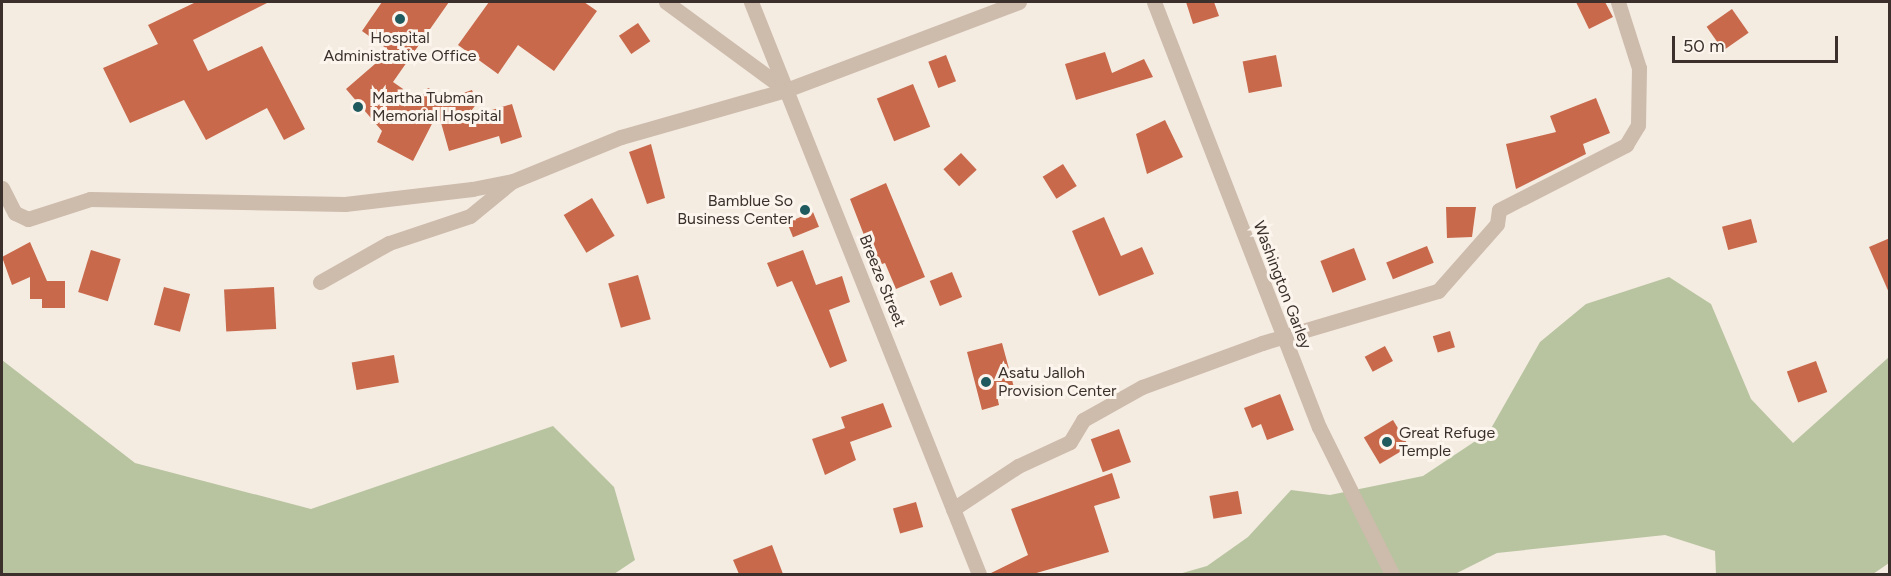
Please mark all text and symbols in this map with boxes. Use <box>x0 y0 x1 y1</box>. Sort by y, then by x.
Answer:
marker: Hospital Administrative Office <box>393 12 407 26</box>
scale bar <box>1675 24 1842 62</box>
place label: Hospital Administrative Office <box>323 28 477 66</box>
text: 50 m <box>1683 35 1725 57</box>
place label: Martha Tubman Memorial Hospital <box>372 88 502 126</box>
marker: Martha Tubman Memorial Hospital <box>349 98 367 116</box>
place label: Bamblue So Business Center <box>677 191 793 229</box>
marker: Bamblue So Business Center <box>798 203 812 217</box>
street label: Washington Garley <box>1249 218 1315 352</box>
street label: Breeze Street <box>855 232 909 330</box>
place label: Asatu Jalloh Provision Center <box>998 363 1116 401</box>
marker: Asatu Jalloh Provision Center <box>979 375 993 389</box>
place label: Great Refuge Temple <box>1399 423 1495 461</box>
marker: Great Refuge Temple <box>1380 435 1394 449</box>

